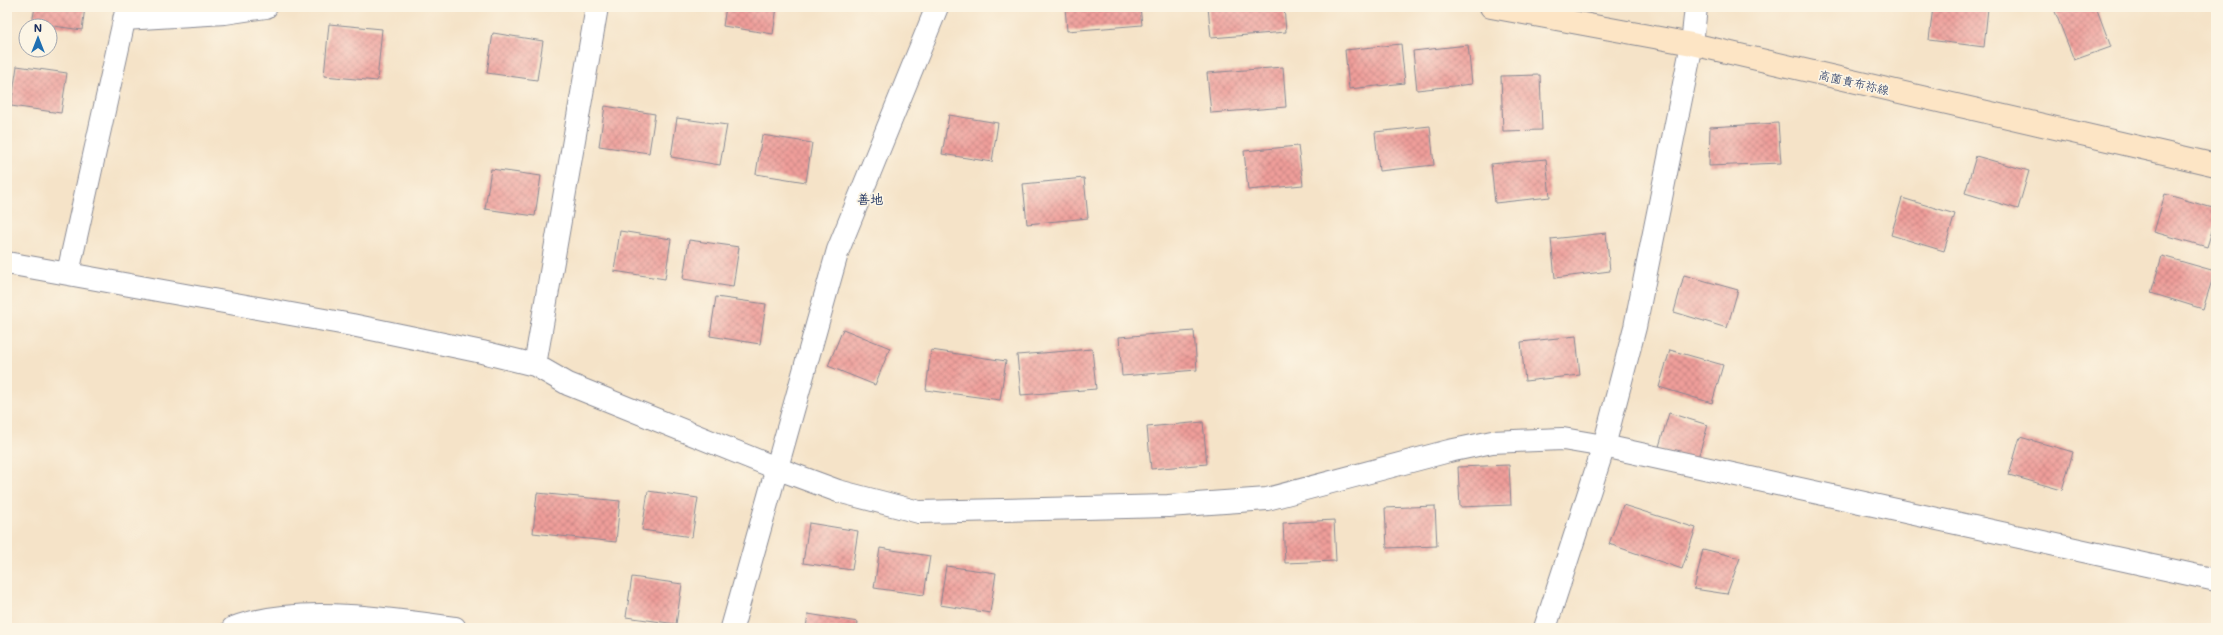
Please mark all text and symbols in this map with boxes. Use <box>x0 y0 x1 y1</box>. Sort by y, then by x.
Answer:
north arrow <box>18 18 58 58</box>
text: N <box>34 20 42 35</box>
street label: 高薗貴布祢線 <box>1817 66 1891 98</box>
district label: 善地 <box>857 190 883 207</box>

